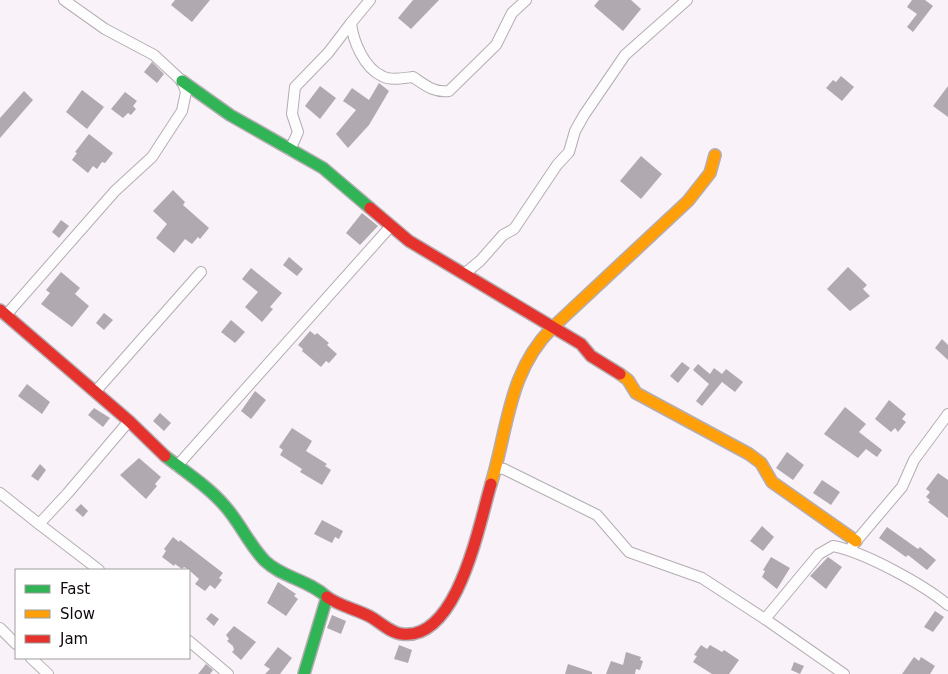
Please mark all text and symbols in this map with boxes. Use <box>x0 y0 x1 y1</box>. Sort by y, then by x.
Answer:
legend <box>15 569 190 659</box>
text: Fast <box>60 580 90 598</box>
text: Slow <box>60 605 95 623</box>
text: Jam <box>59 630 88 648</box>

